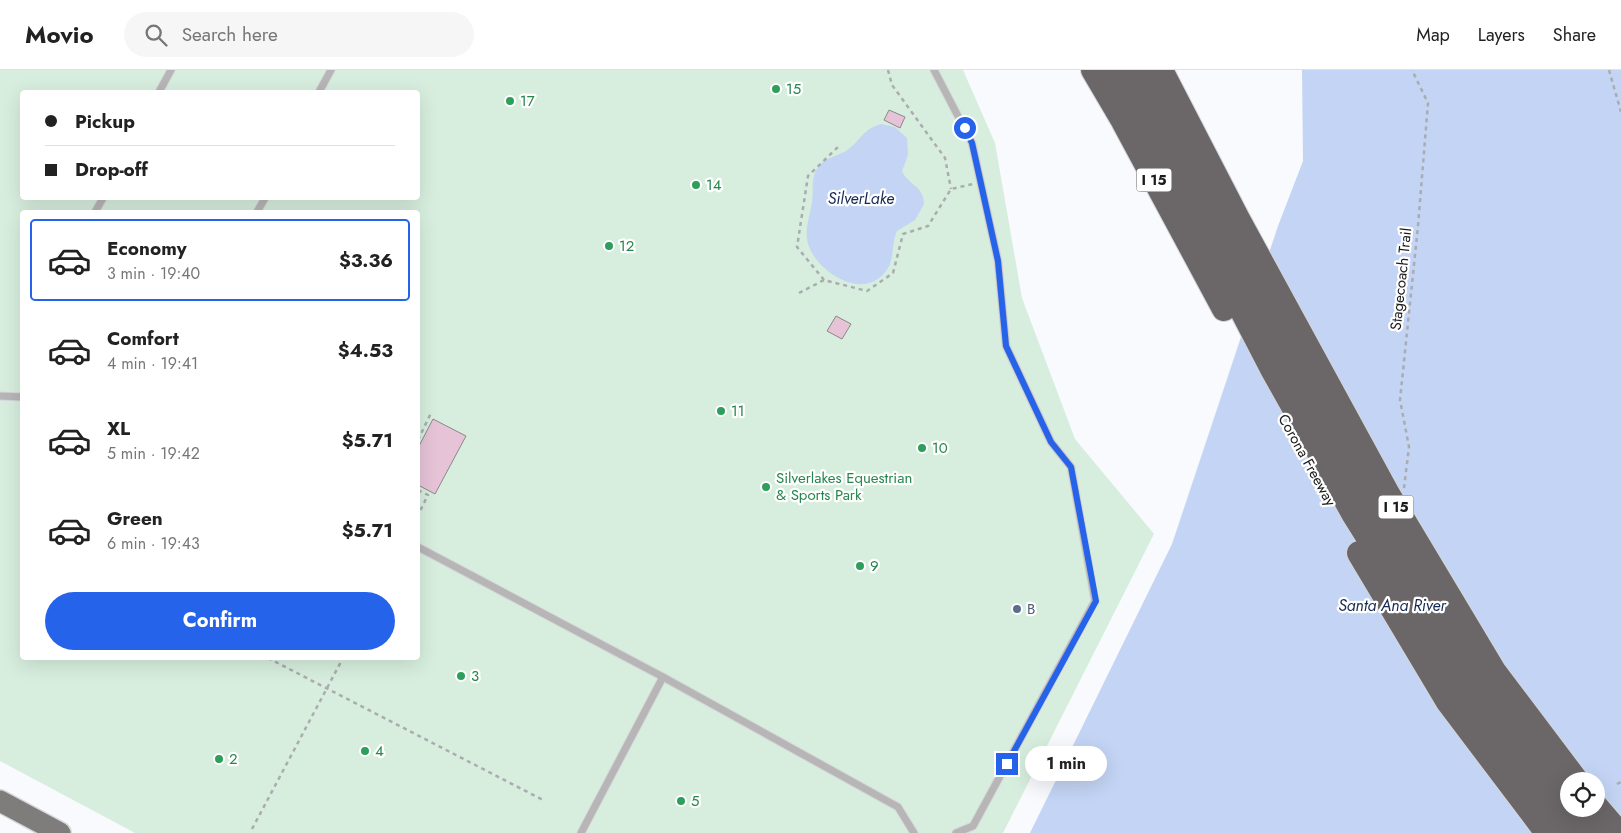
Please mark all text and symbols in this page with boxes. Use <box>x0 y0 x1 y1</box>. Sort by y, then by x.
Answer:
search box <box>124 12 474 57</box>
text: Movio <box>25 17 94 52</box>
icon: search <box>142 21 170 49</box>
text: Search here <box>182 21 278 48</box>
text: Map <box>1416 22 1450 48</box>
text: Layers <box>1478 22 1525 48</box>
text: Share <box>1553 22 1596 48</box>
place label: 15 <box>786 78 801 100</box>
marker: 15 <box>770 83 782 95</box>
place label: 17 <box>520 90 535 112</box>
marker: 17 <box>504 95 516 107</box>
text: Pickup <box>75 108 135 135</box>
route start <box>954 117 976 139</box>
text: Drop-off <box>75 156 148 183</box>
road number: I 15 <box>1136 168 1172 192</box>
place label: 14 <box>706 174 722 196</box>
marker: 14 <box>690 179 702 191</box>
water label: SilverLake <box>828 187 894 210</box>
street label: Stagecoach Trail <box>1385 227 1417 331</box>
text: Economy <box>107 235 187 262</box>
place label: 12 <box>619 235 634 257</box>
icon: car <box>47 238 92 283</box>
marker: 12 <box>603 240 615 252</box>
text: $3.36 <box>339 247 393 274</box>
text: 3 min · 19:40 <box>107 262 200 285</box>
text: Comfort <box>107 325 179 352</box>
icon: car <box>47 328 92 373</box>
text: $4.53 <box>338 337 393 364</box>
text: 4 min · 19:41 <box>107 352 198 375</box>
place label: 11 <box>731 400 745 422</box>
marker: 11 <box>715 405 727 417</box>
street label: Corona Freeway <box>1273 410 1342 510</box>
text: XL <box>107 415 130 442</box>
icon: car <box>47 418 92 463</box>
text: $5.71 <box>342 427 393 454</box>
place label: 10 <box>932 437 948 459</box>
text: 5 min · 19:42 <box>107 442 200 465</box>
marker: 10 <box>916 442 928 454</box>
place label: Silverlakes Equestrian & Sports Park <box>776 467 912 506</box>
marker: Silverlakes Equestrian & Sports Park <box>760 481 772 493</box>
road number: I 15 <box>1378 496 1414 518</box>
text: Green <box>107 505 163 532</box>
icon: car <box>47 508 92 553</box>
text: $5.71 <box>342 517 393 544</box>
text: 6 min · 19:43 <box>107 532 200 555</box>
place label: 9 <box>870 555 879 577</box>
marker: 9 <box>854 560 866 572</box>
button: Confirm <box>45 592 395 650</box>
water label: Santa Ana River <box>1338 594 1447 617</box>
place label: B <box>1027 598 1035 620</box>
marker: B <box>1011 603 1023 615</box>
place label: 3 <box>471 665 479 687</box>
marker: 3 <box>455 670 467 682</box>
place label: 4 <box>375 740 384 762</box>
marker: 4 <box>359 745 371 757</box>
callout: 1 min <box>1024 746 1107 782</box>
place label: 2 <box>229 748 238 770</box>
text: 1 min <box>1046 752 1086 775</box>
marker: 2 <box>213 753 225 765</box>
route end <box>996 753 1018 775</box>
map controls <box>1560 772 1605 817</box>
button: locate <box>1560 772 1605 817</box>
place label: 5 <box>691 790 699 812</box>
marker: 5 <box>675 795 687 807</box>

